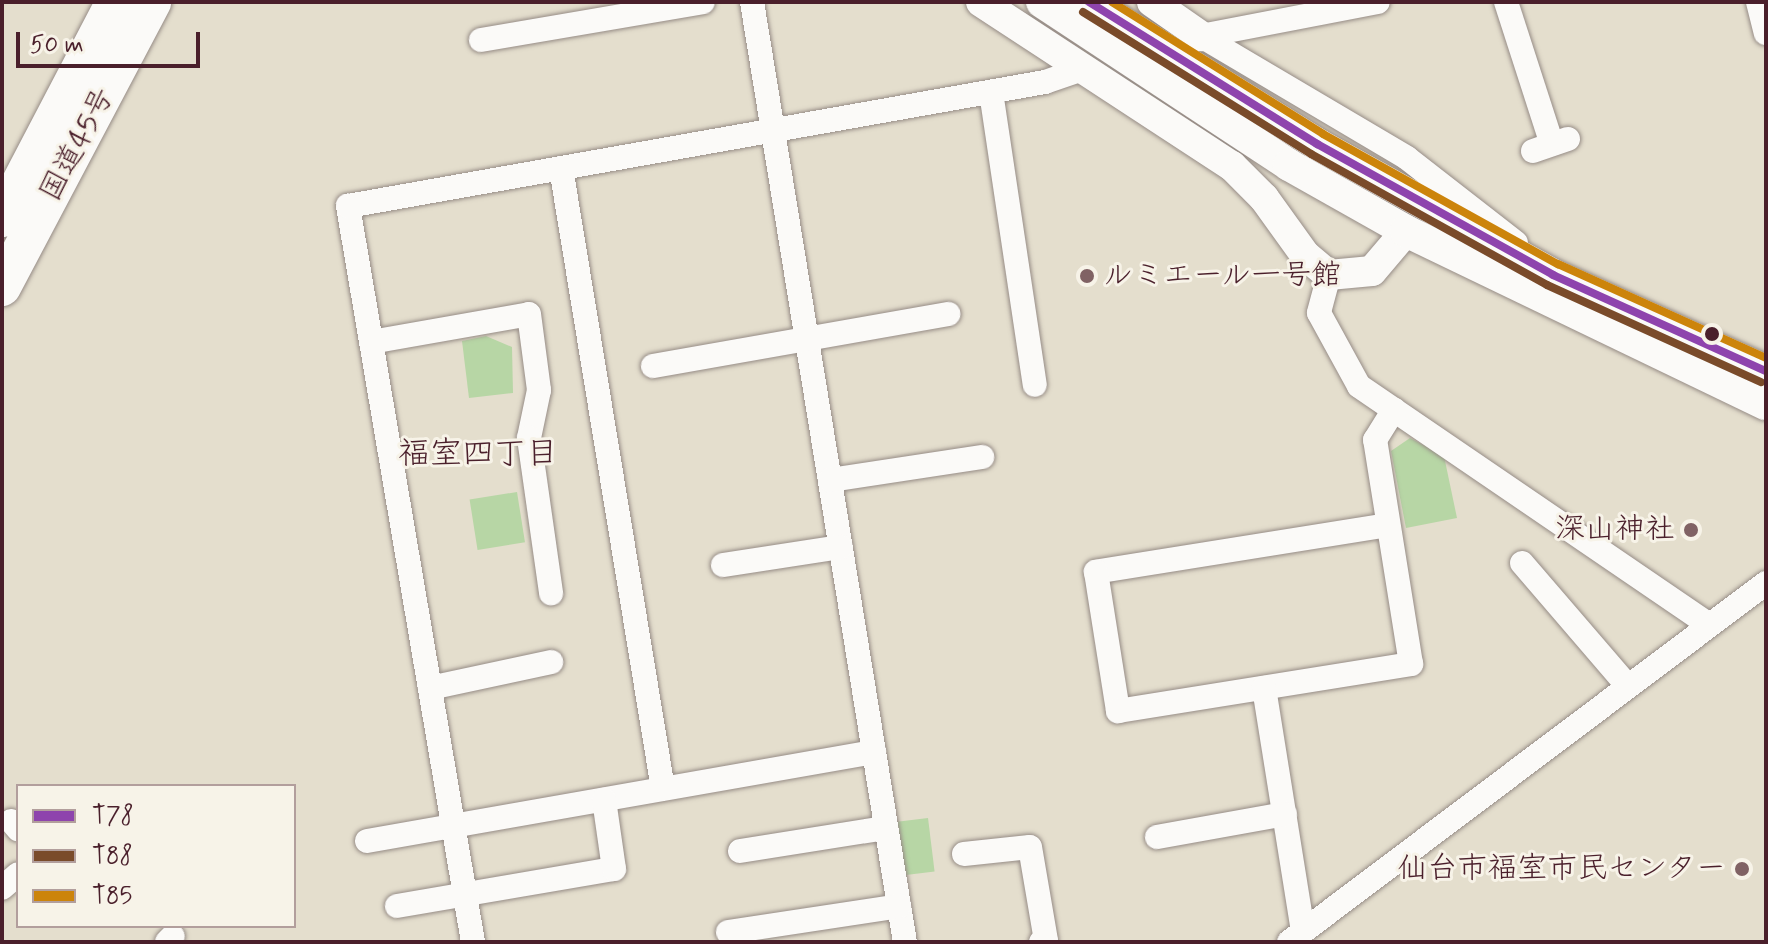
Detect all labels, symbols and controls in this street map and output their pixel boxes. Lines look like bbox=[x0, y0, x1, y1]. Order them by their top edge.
scale bar bbox=[20, 16, 204, 66]
text: 50 m bbox=[30, 30, 84, 61]
street label: 国道45号 bbox=[33, 82, 123, 208]
place label: ルミエール一号館 bbox=[1103, 258, 1343, 294]
marker: ルミエール一号館 bbox=[1078, 267, 1096, 285]
unlabelled marker bbox=[1704, 326, 1720, 342]
district label: 福室四丁目 bbox=[398, 435, 558, 473]
place label: 深山神社 bbox=[1555, 512, 1675, 548]
marker: 深山神社 bbox=[1682, 521, 1700, 539]
legend bbox=[16, 784, 296, 928]
text: T78 bbox=[92, 801, 134, 832]
text: T88 bbox=[92, 841, 133, 872]
place label: 仙台市福室市民センター bbox=[1396, 851, 1726, 887]
marker: 仙台市福室市民センター bbox=[1733, 860, 1751, 878]
text: T85 bbox=[92, 881, 132, 912]

